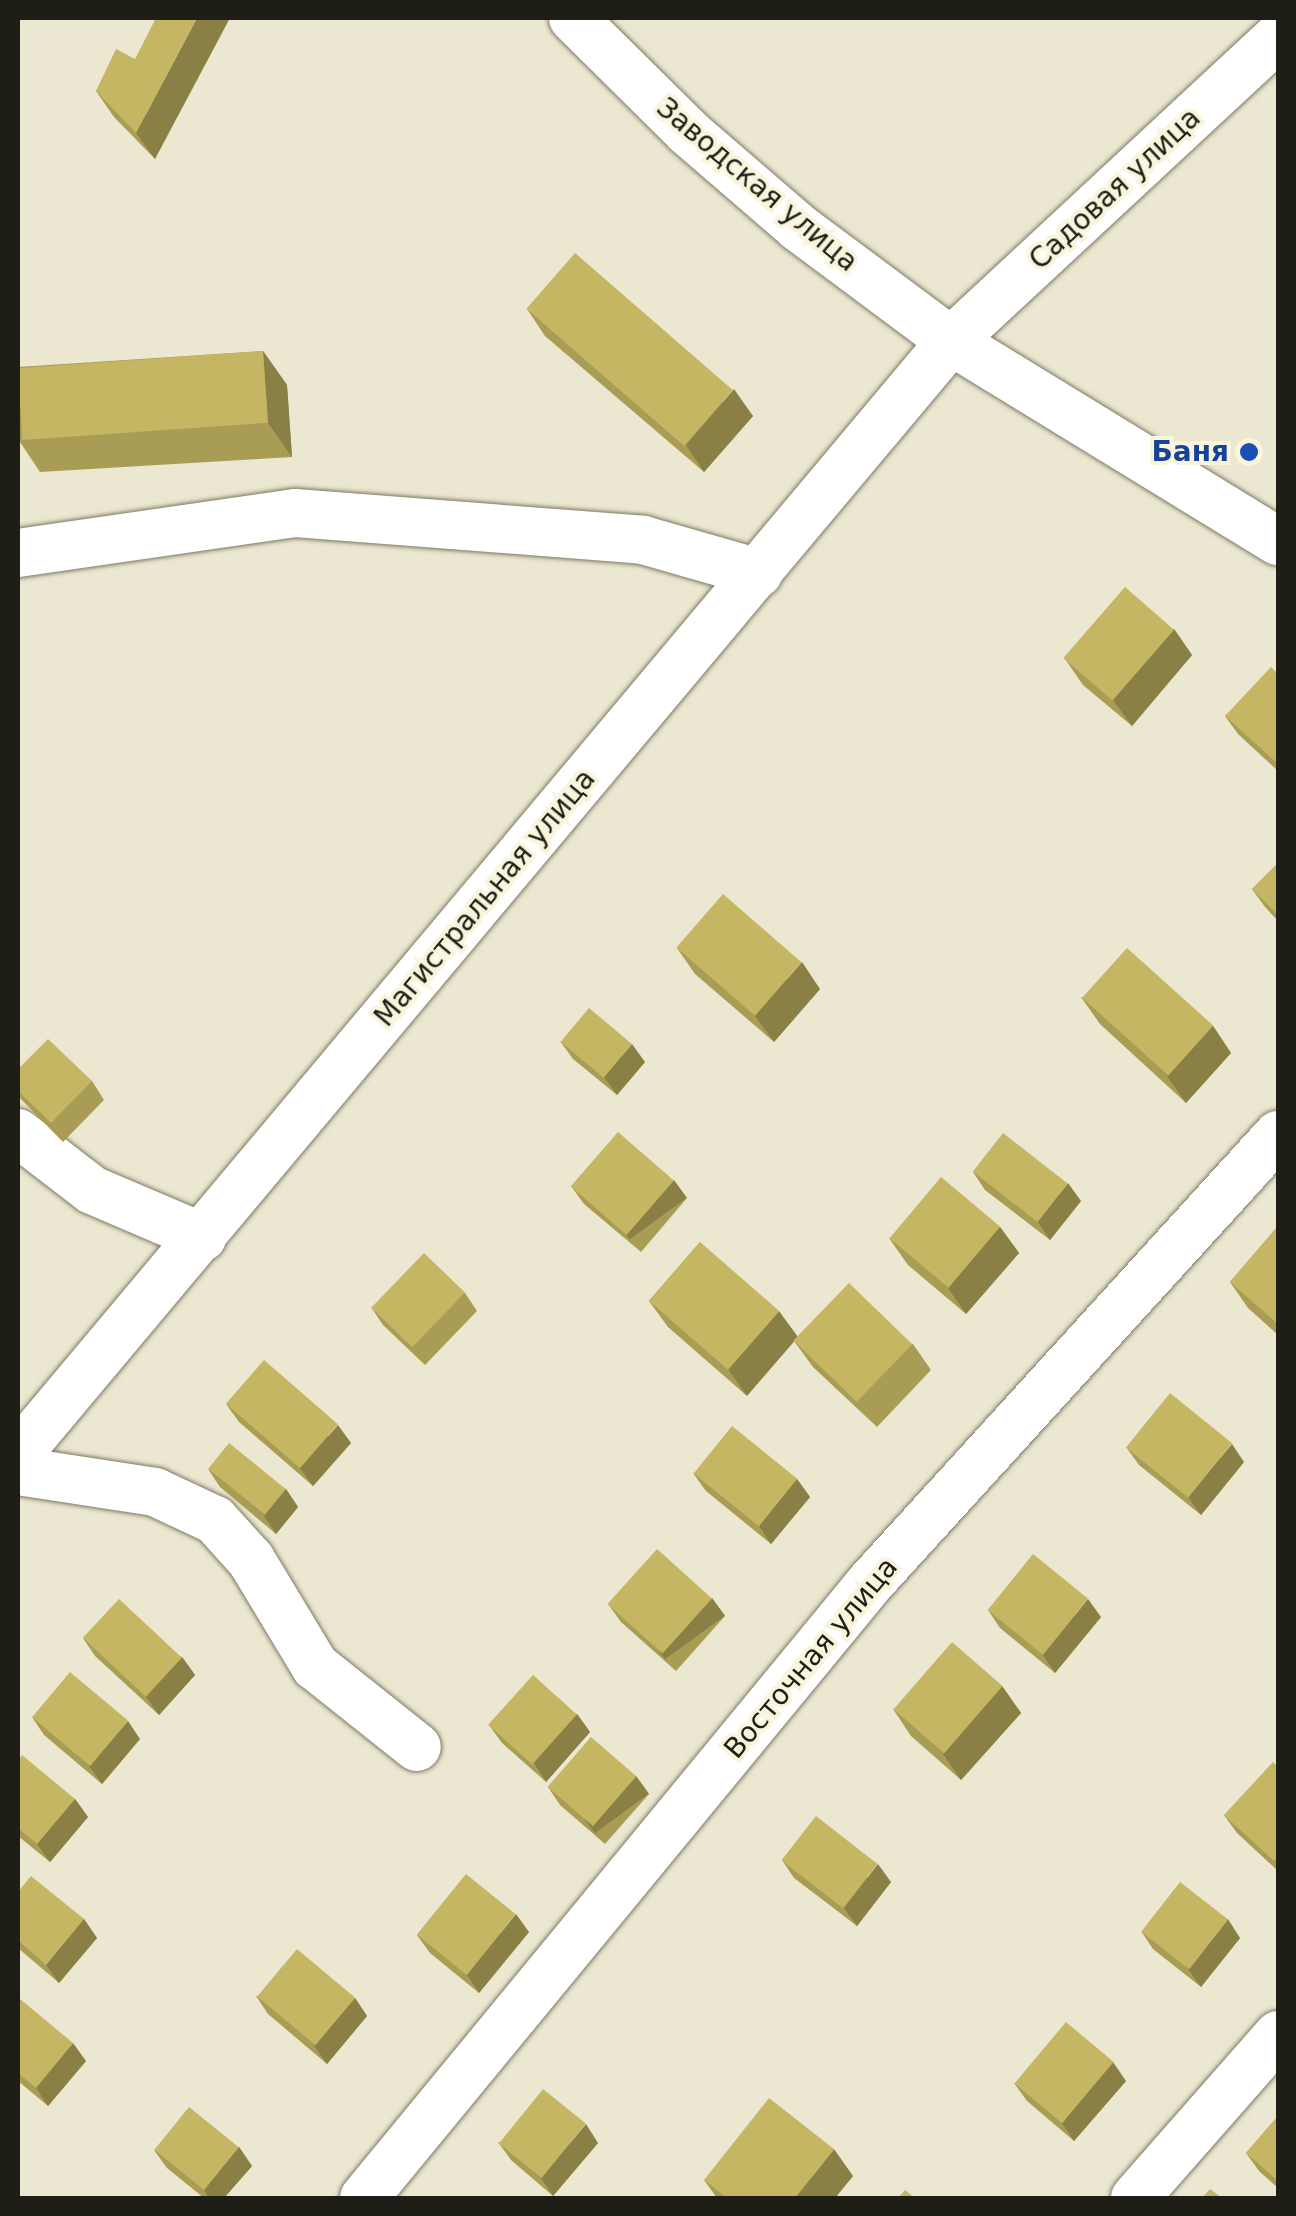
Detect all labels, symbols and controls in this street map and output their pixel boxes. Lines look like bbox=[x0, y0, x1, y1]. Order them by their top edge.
street label: Заводская улица bbox=[650, 91, 864, 279]
street label: Садовая улица bbox=[1023, 101, 1207, 277]
place label: Баня bbox=[1151, 435, 1229, 469]
marker: Баня bbox=[1238, 441, 1260, 463]
street label: Магистральная улица bbox=[368, 763, 602, 1033]
street label: Восточная улица bbox=[717, 1551, 905, 1765]

